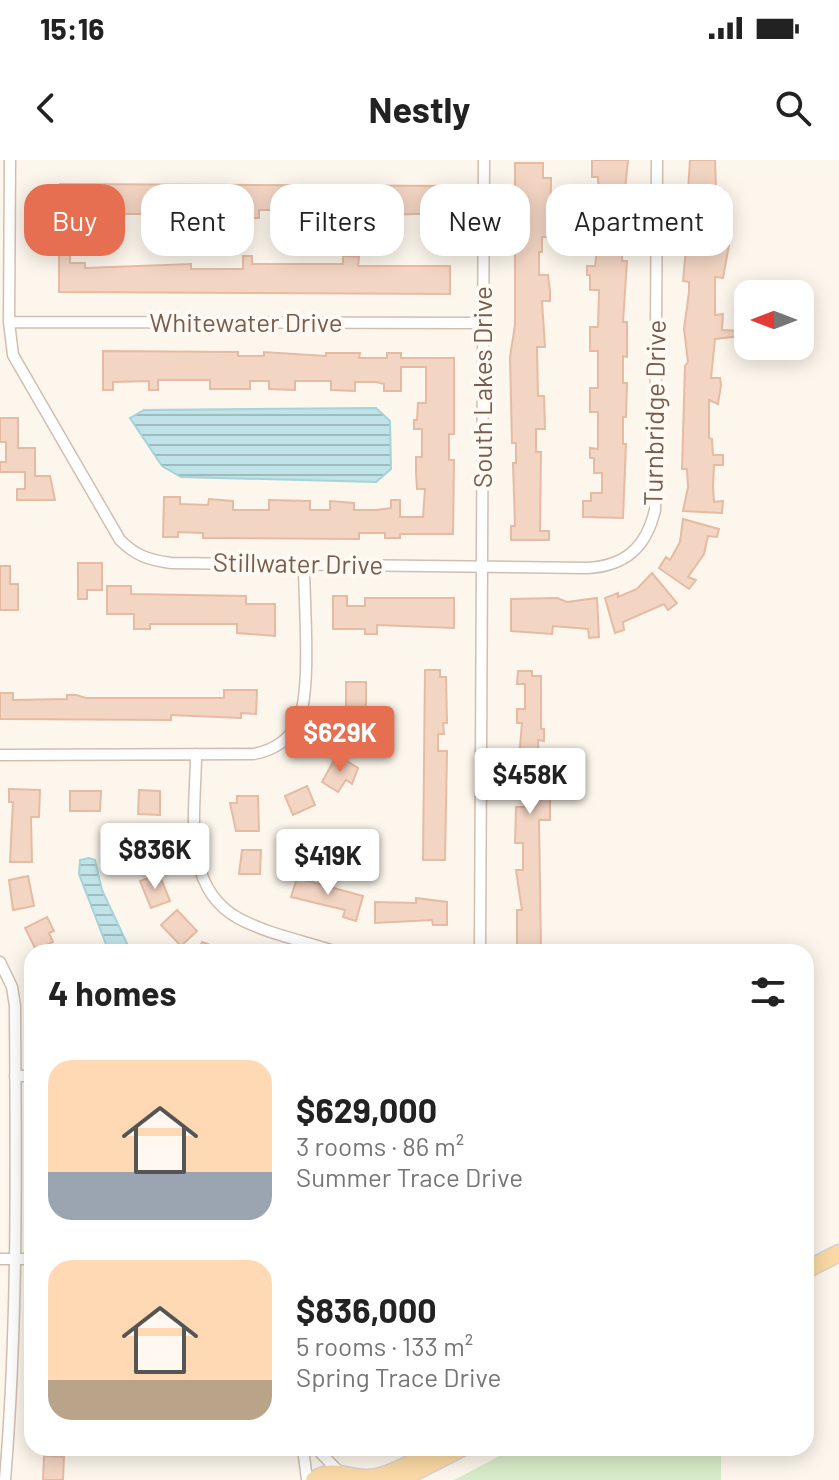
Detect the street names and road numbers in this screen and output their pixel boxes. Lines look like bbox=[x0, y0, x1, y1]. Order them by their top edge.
street label: South Lakes Drive bbox=[466, 286, 497, 488]
street label: Whitewater Drive bbox=[149, 306, 343, 337]
street label: Turnbridge Drive bbox=[636, 319, 671, 506]
street label: Stillwater Drive bbox=[213, 546, 383, 579]

